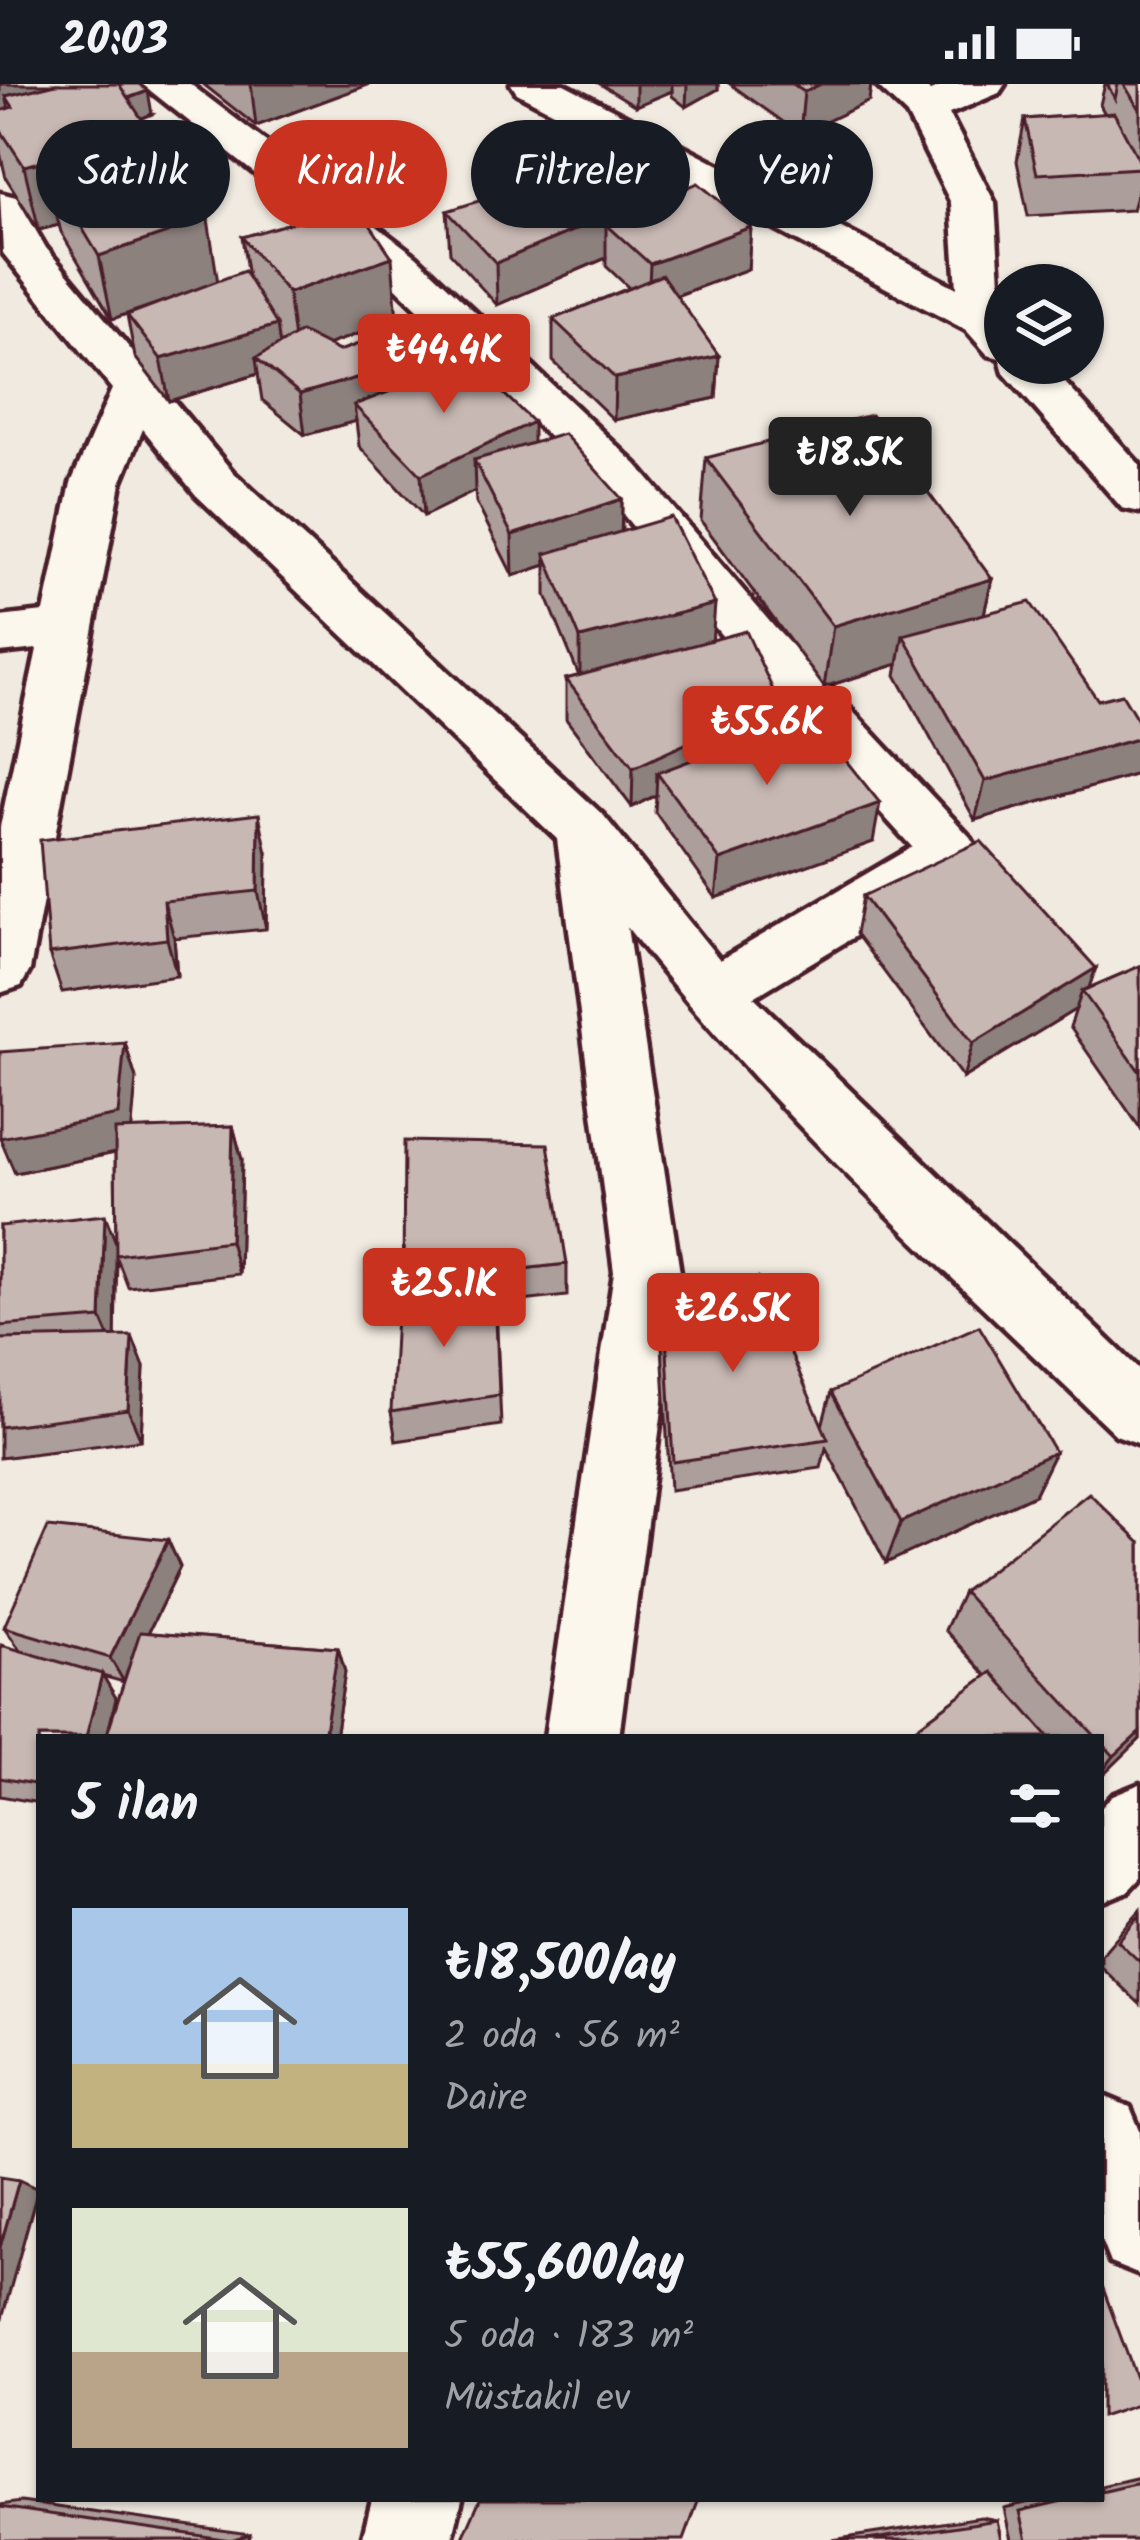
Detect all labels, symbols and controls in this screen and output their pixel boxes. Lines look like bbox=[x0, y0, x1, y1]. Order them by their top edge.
text: 20:03 bbox=[60, 6, 168, 78]
chip: Satılık bbox=[36, 120, 230, 228]
chip: Kiralık bbox=[254, 120, 447, 228]
chip: Filtreler bbox=[471, 120, 690, 228]
chip: Yeni bbox=[714, 120, 873, 228]
map controls bbox=[984, 264, 1104, 384]
button: layers bbox=[984, 264, 1104, 384]
pin: ₺44.4K bbox=[346, 314, 542, 416]
text: ₺44.4K bbox=[385, 322, 503, 384]
pin: ₺18.5K bbox=[752, 417, 948, 519]
text: ₺18.5K bbox=[796, 425, 904, 487]
pin: ₺55.6K bbox=[669, 686, 865, 788]
text: ₺55.6K bbox=[710, 694, 824, 756]
pin: ₺25.1K bbox=[346, 1248, 542, 1350]
text: ₺25.1K bbox=[390, 1256, 498, 1318]
pin: ₺26.5K bbox=[635, 1273, 831, 1375]
text: ₺26.5K bbox=[674, 1281, 792, 1343]
text: 5 ilan bbox=[72, 1766, 199, 1847]
icon: filters bbox=[1002, 1773, 1068, 1839]
text: ₺18,500/ay bbox=[444, 1926, 676, 2007]
icon: home bbox=[168, 1956, 312, 2100]
text: 2 oda · 56 m² bbox=[444, 2007, 680, 2069]
text: Daire bbox=[444, 2069, 527, 2131]
text: ₺55,600/ay bbox=[444, 2226, 684, 2307]
icon: home bbox=[168, 2256, 312, 2400]
text: 5 oda · 183 m² bbox=[444, 2307, 693, 2369]
text: Müstakil ev bbox=[444, 2369, 630, 2431]

